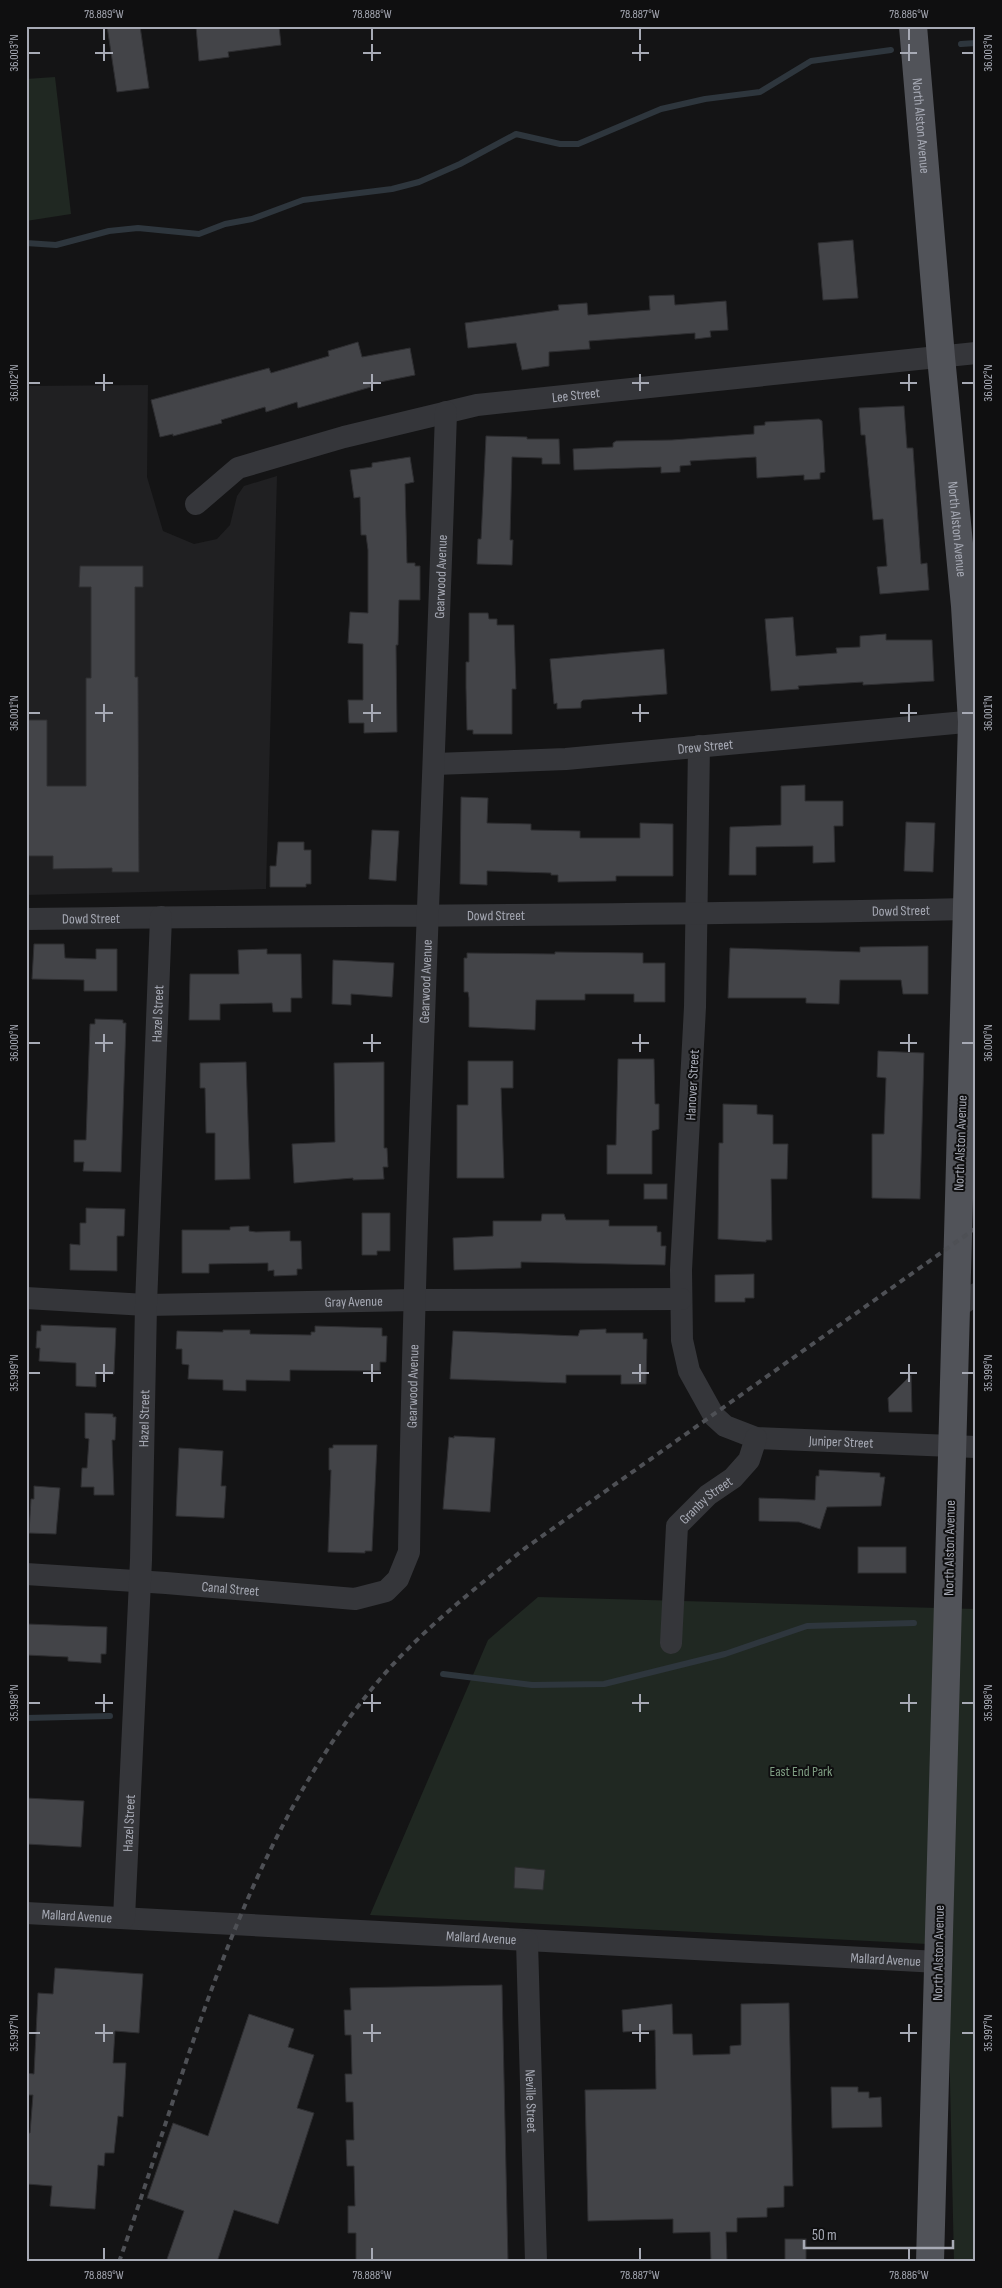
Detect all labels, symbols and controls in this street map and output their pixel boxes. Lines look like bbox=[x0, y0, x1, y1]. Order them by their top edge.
text: 78.889°W bbox=[84, 7, 124, 22]
text: 78.888°W bbox=[352, 7, 392, 22]
text: 78.887°W bbox=[620, 7, 660, 22]
text: 78.886°W bbox=[889, 7, 929, 22]
text: 36.003°N bbox=[7, 34, 22, 72]
text: 36.003°N bbox=[981, 34, 996, 72]
street label: North Alston Avenue bbox=[908, 77, 933, 174]
text: 36.002°N bbox=[7, 364, 22, 402]
text: 36.002°N bbox=[981, 364, 996, 402]
street label: Lee Street bbox=[551, 384, 601, 406]
street label: North Alston Avenue bbox=[944, 480, 970, 578]
street label: Gearwood Avenue bbox=[431, 534, 451, 619]
text: 36.001°N bbox=[7, 695, 22, 731]
text: 36.001°N bbox=[981, 695, 996, 731]
street label: Drew Street bbox=[677, 736, 734, 758]
street label: Dowd Street bbox=[872, 902, 930, 920]
street label: Dowd Street bbox=[467, 907, 525, 924]
street label: Dowd Street bbox=[62, 910, 120, 928]
street label: Gearwood Avenue bbox=[416, 939, 436, 1024]
street label: Hazel Street bbox=[148, 985, 167, 1043]
text: 36.000°N bbox=[7, 1024, 22, 1062]
text: 36.000°N bbox=[981, 1024, 996, 1062]
street label: Hanover Street bbox=[682, 1049, 703, 1121]
street label: North Alston Avenue bbox=[950, 1095, 971, 1191]
street label: Gray Avenue bbox=[325, 1293, 383, 1311]
street label: Gearwood Avenue bbox=[403, 1344, 422, 1428]
text: 35.999°N bbox=[7, 1354, 22, 1392]
text: 35.999°N bbox=[981, 1354, 996, 1392]
street label: Hazel Street bbox=[135, 1390, 153, 1447]
street label: Juniper Street bbox=[807, 1432, 874, 1452]
street label: Granby Street bbox=[676, 1473, 736, 1528]
street label: North Alston Avenue bbox=[940, 1500, 959, 1596]
street label: Canal Street bbox=[201, 1578, 260, 1600]
text: 35.998°N bbox=[7, 1684, 22, 1722]
text: 35.998°N bbox=[981, 1684, 996, 1722]
park label: East End Park bbox=[770, 1763, 833, 1780]
street label: Hazel Street bbox=[119, 1794, 139, 1852]
street label: North Alston Avenue bbox=[929, 1905, 948, 2001]
street label: Mallard Avenue bbox=[41, 1906, 113, 1927]
street label: Mallard Avenue bbox=[446, 1928, 517, 1948]
street label: Mallard Avenue bbox=[850, 1949, 921, 1970]
text: 35.997°N bbox=[7, 2014, 22, 2052]
text: 35.997°N bbox=[981, 2014, 996, 2052]
street label: Neville Street bbox=[522, 2069, 540, 2133]
scale bar bbox=[804, 2218, 953, 2250]
text: 50 m bbox=[812, 2226, 837, 2245]
text: 78.889°W bbox=[84, 2268, 124, 2283]
text: 78.888°W bbox=[352, 2268, 392, 2283]
text: 78.887°W bbox=[620, 2268, 660, 2283]
text: 78.886°W bbox=[889, 2268, 929, 2283]

